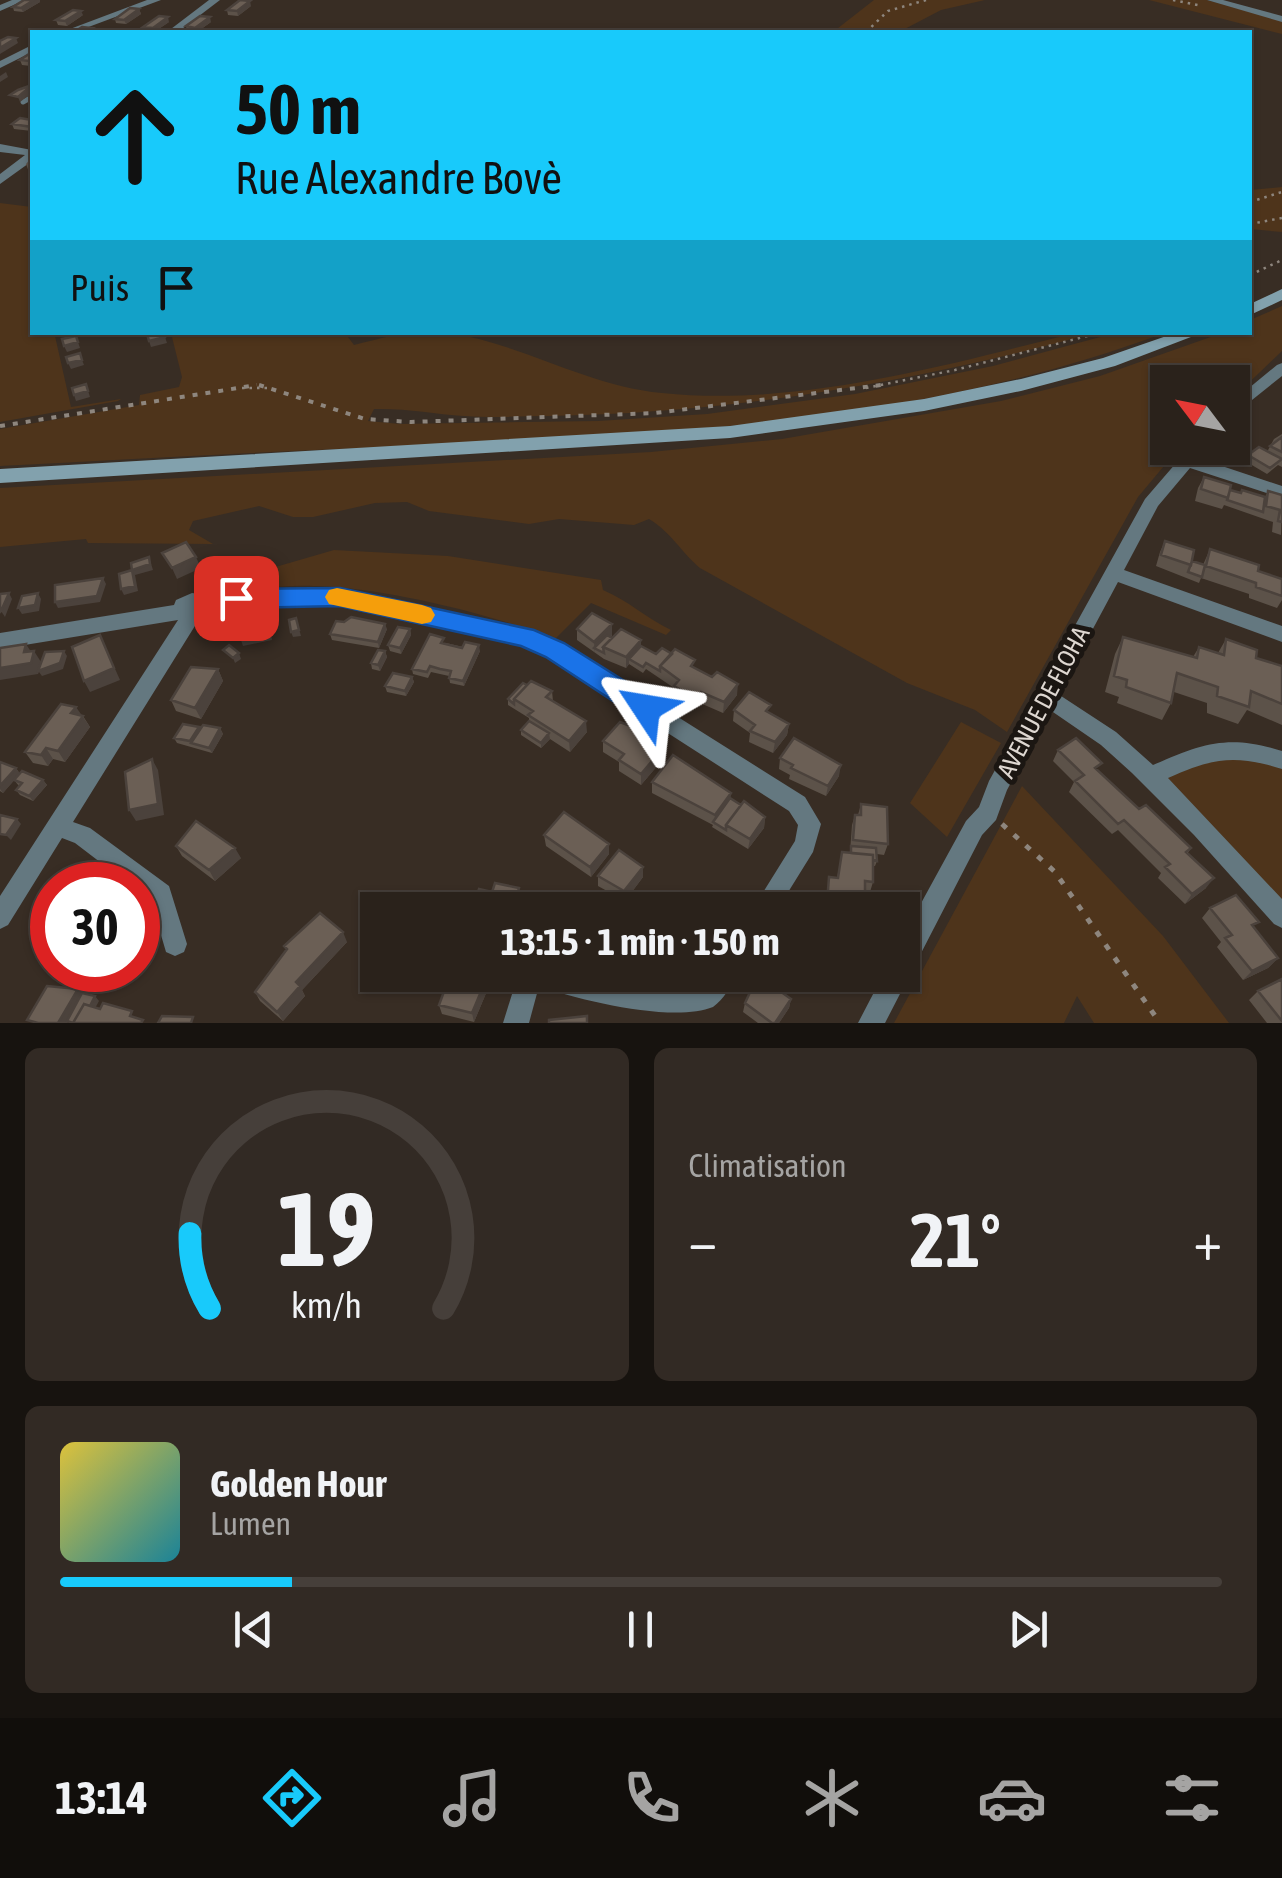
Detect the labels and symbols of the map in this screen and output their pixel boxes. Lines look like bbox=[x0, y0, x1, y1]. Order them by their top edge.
north arrow bbox=[1150, 365, 1250, 465]
pin bbox=[194, 556, 279, 641]
street label: AVENUE DE FLOHA bbox=[991, 621, 1095, 782]
position arrow bbox=[594, 656, 698, 760]
speed limit sign: 30 bbox=[30, 862, 160, 992]

